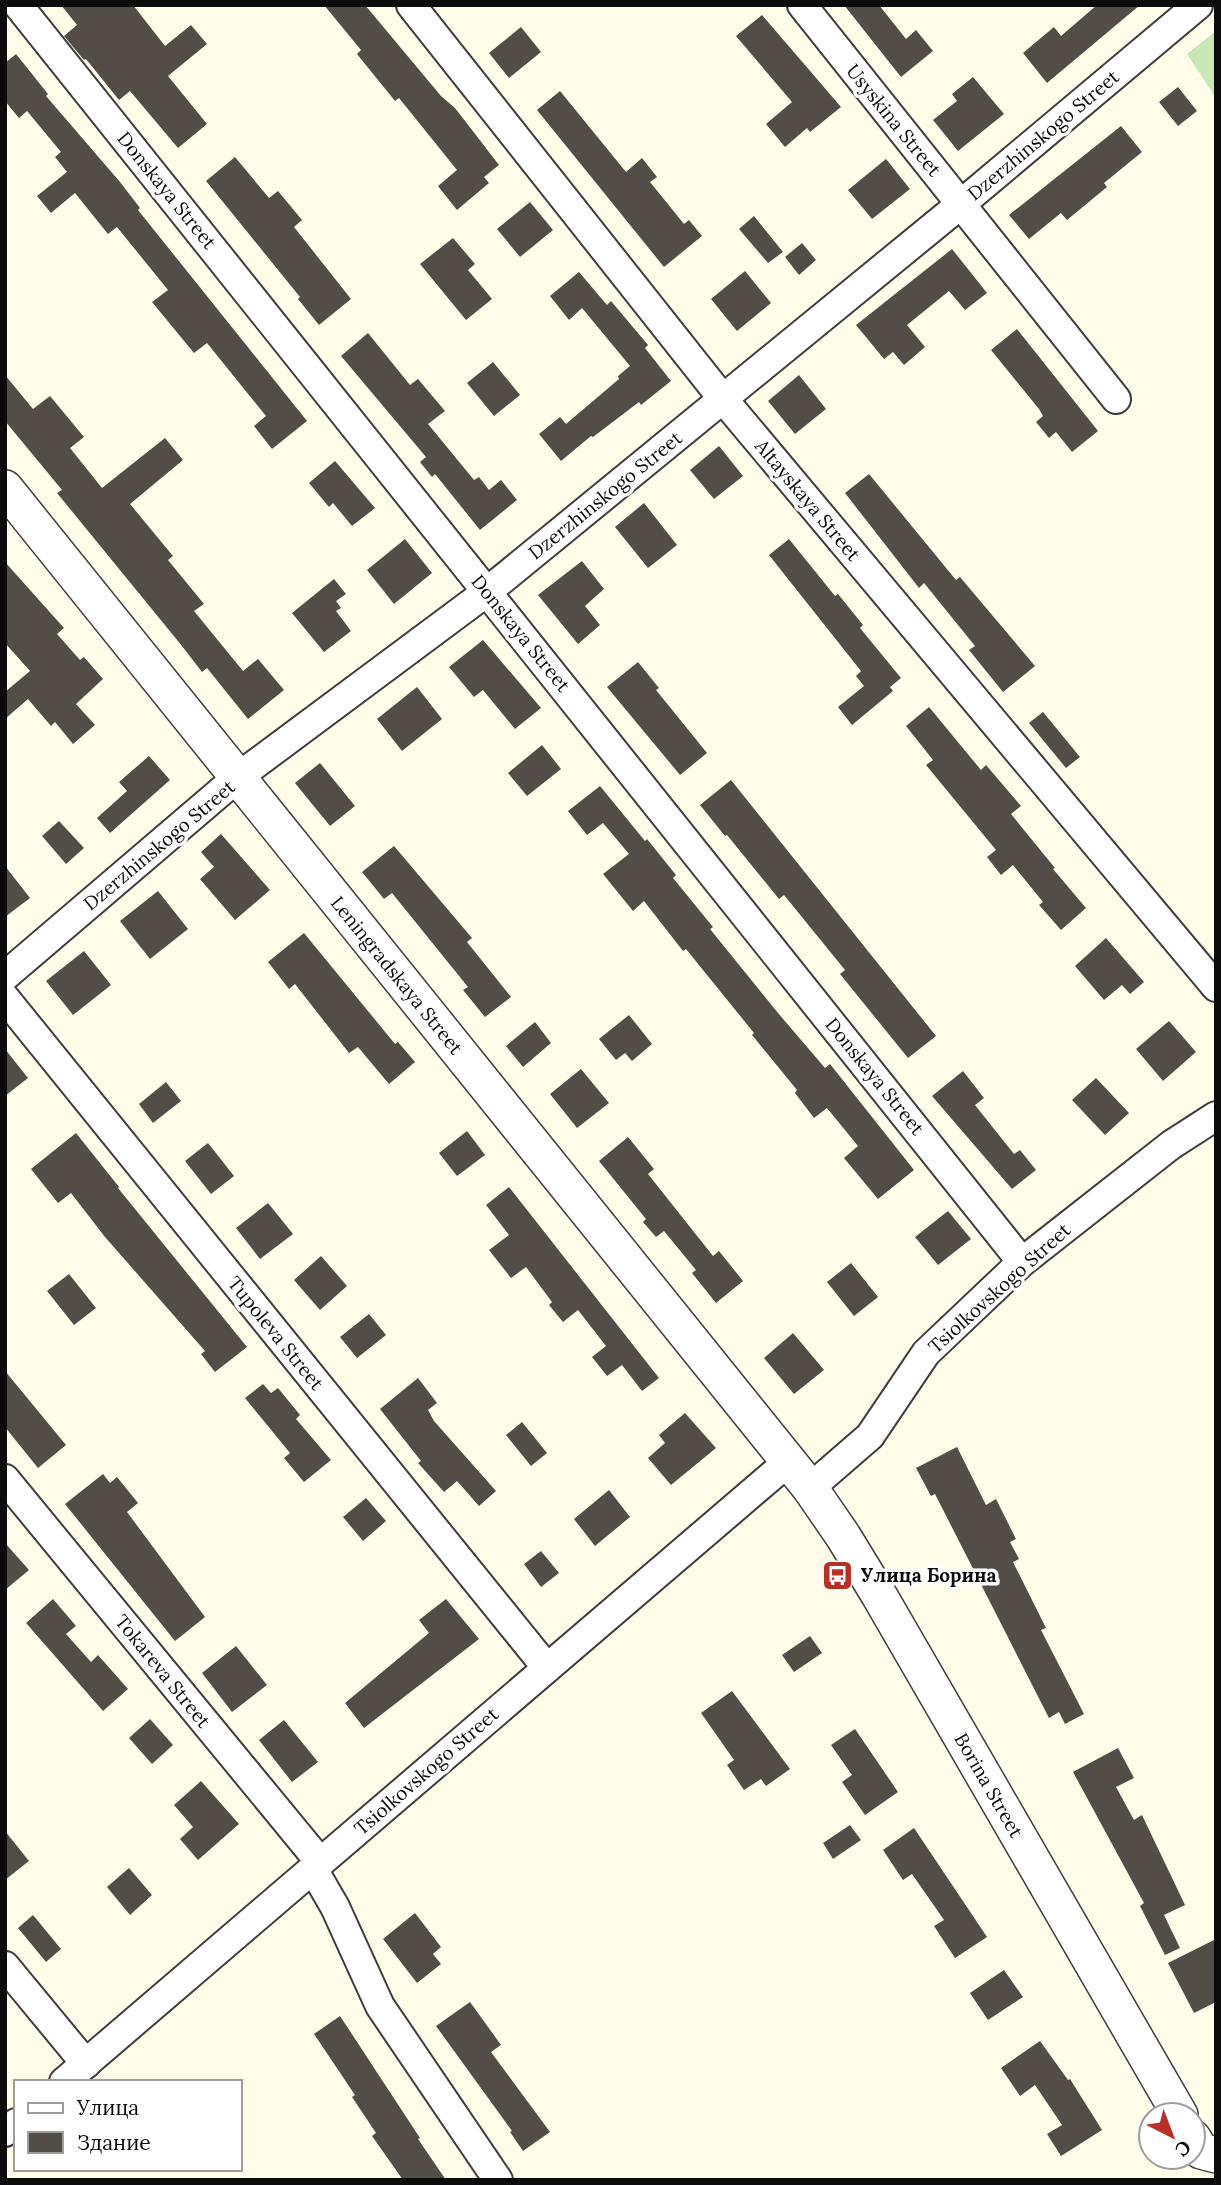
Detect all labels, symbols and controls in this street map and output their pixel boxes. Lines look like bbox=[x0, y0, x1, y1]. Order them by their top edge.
street label: Usyskina Street bbox=[841, 59, 947, 181]
street label: Dzerzhinskogo Street bbox=[962, 64, 1124, 205]
street label: Donskaya Street bbox=[112, 126, 222, 254]
street label: Dzerzhinskogo Street bbox=[523, 425, 687, 564]
street label: Altayskaya Street bbox=[750, 434, 866, 566]
street label: Donskaya Street bbox=[466, 569, 576, 697]
street label: Dzerzhinskogo Street bbox=[78, 774, 240, 915]
street label: Leningradskaya Street bbox=[326, 891, 469, 1060]
street label: Donskaya Street bbox=[820, 1012, 930, 1140]
street label: Tsiolkovskogo Street bbox=[923, 1217, 1076, 1358]
street label: Tupoleva Street bbox=[223, 1271, 330, 1395]
bus stop icon: Улица Борина bbox=[821, 1558, 855, 1592]
place label: Улица Борина bbox=[861, 1563, 997, 1587]
street label: Tokareva Street bbox=[110, 1610, 216, 1733]
street label: Tsiolkovskogo Street bbox=[349, 1701, 503, 1840]
street label: Borina Street bbox=[949, 1728, 1029, 1842]
legend bbox=[14, 2080, 242, 2171]
text: Улица bbox=[76, 2094, 139, 2121]
north arrow bbox=[1137, 2101, 1207, 2171]
text: Здание bbox=[77, 2129, 151, 2156]
text: С bbox=[1170, 2135, 1196, 2162]

